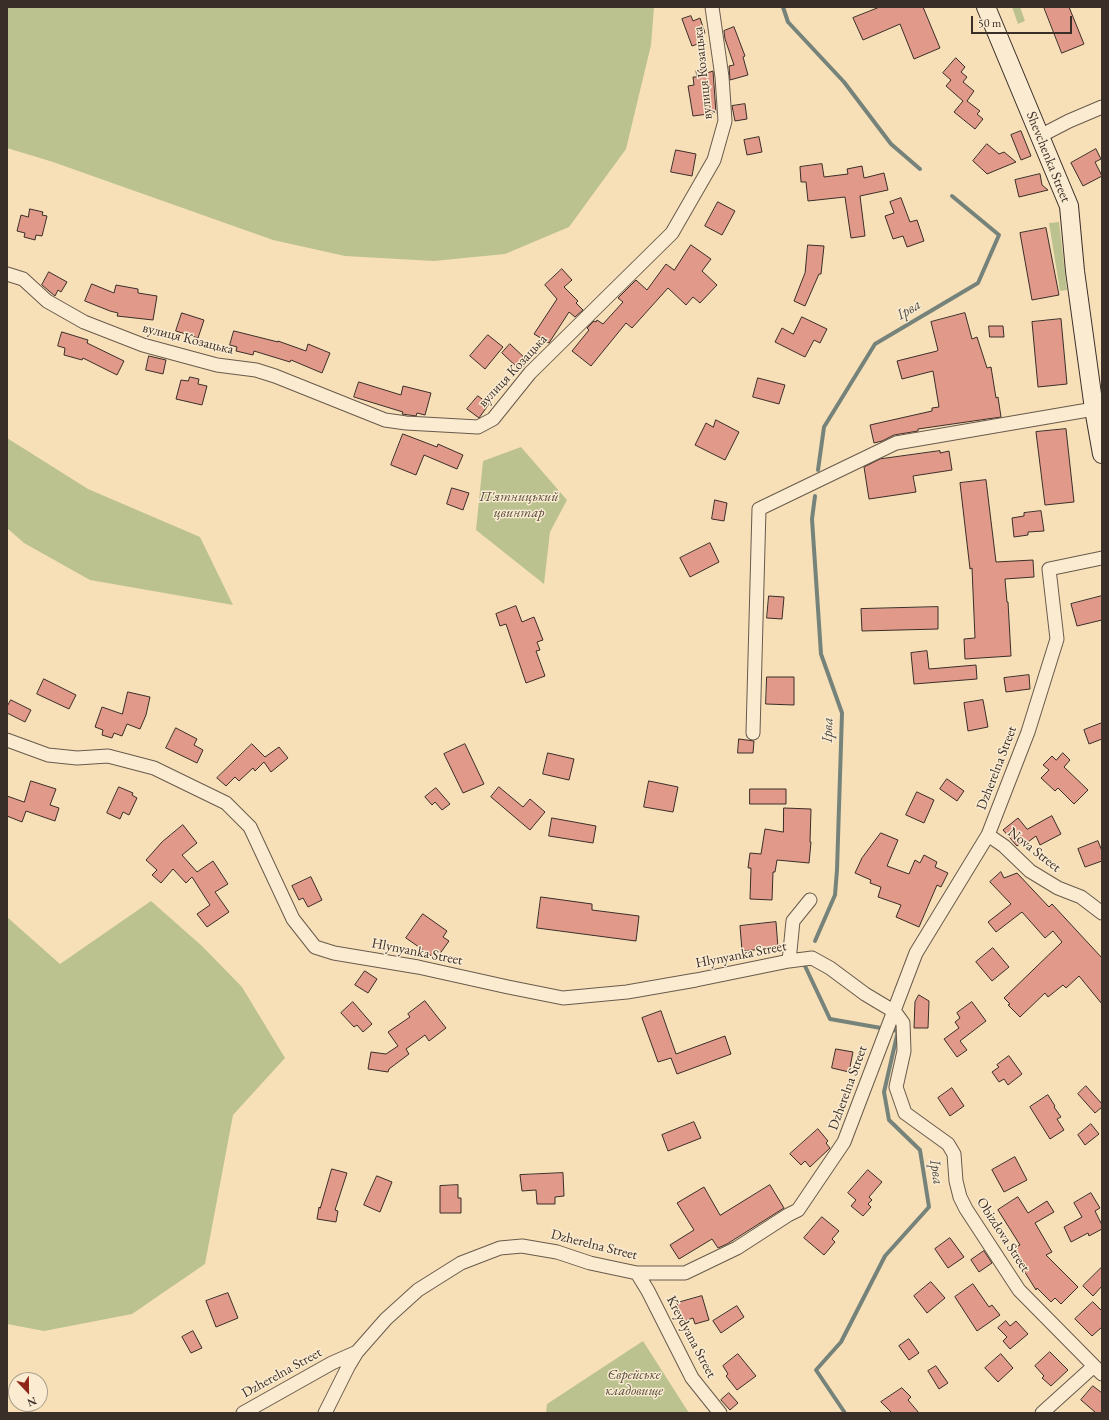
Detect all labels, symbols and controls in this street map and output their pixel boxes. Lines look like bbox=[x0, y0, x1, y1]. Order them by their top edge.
scale bar bbox=[973, 8, 1074, 34]
text: 50 m bbox=[978, 15, 1001, 31]
street label: вулиця Козацька bbox=[690, 26, 716, 120]
street label: Shevchenka Street bbox=[1022, 109, 1074, 205]
water label: Ірва bbox=[894, 296, 924, 324]
street label: вулиця Козацька bbox=[141, 320, 235, 358]
street label: вулиця Козацька bbox=[475, 331, 551, 411]
park label: П'ятницький цвинтар bbox=[479, 489, 559, 522]
water label: Ірва bbox=[819, 717, 837, 743]
street label: Dzherelna Street bbox=[973, 724, 1021, 812]
street label: Nova Street bbox=[1004, 824, 1064, 876]
street label: Hlynyanka Street bbox=[370, 935, 464, 969]
street label: Hlynyanka Street bbox=[694, 938, 788, 972]
street label: Dzherelna Street bbox=[825, 1044, 871, 1132]
water label: Ірва bbox=[925, 1158, 947, 1186]
street label: Obizdova Street bbox=[973, 1195, 1033, 1275]
street label: Dzherelna Street bbox=[549, 1226, 639, 1264]
street label: Kreydyana Street bbox=[662, 1293, 720, 1381]
street label: Dzherelna Street bbox=[239, 1344, 325, 1402]
park label: Єврейське кладовище bbox=[605, 1367, 663, 1400]
north arrow bbox=[8, 1372, 48, 1412]
text: N bbox=[25, 1394, 39, 1410]

